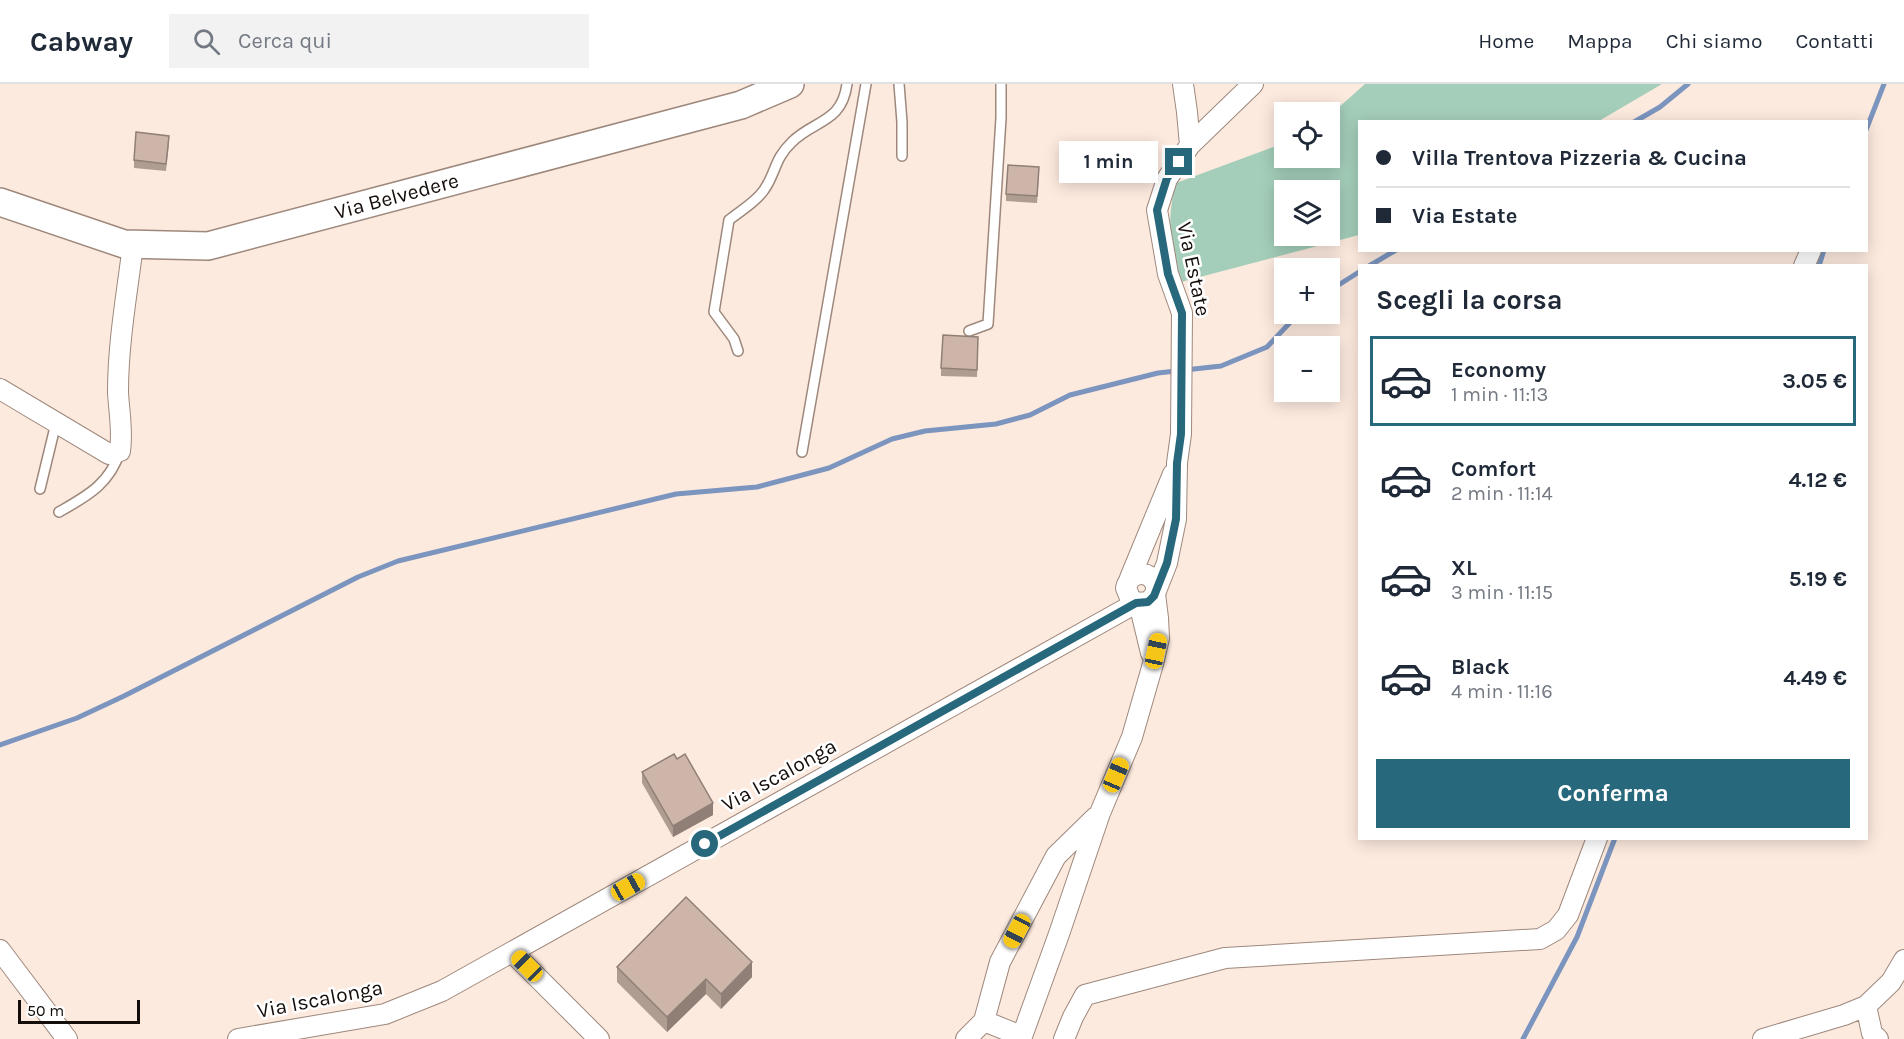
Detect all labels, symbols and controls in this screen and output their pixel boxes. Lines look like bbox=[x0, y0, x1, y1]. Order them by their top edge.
search box bbox=[169, 14, 589, 68]
text: Cabway bbox=[30, 25, 133, 58]
icon: search bbox=[190, 25, 223, 58]
text: Cerca qui bbox=[238, 28, 332, 54]
text: Home bbox=[1478, 29, 1534, 53]
text: Mappa bbox=[1567, 29, 1633, 53]
text: Chi siamo bbox=[1666, 29, 1762, 53]
text: Contatti bbox=[1795, 29, 1874, 53]
map controls bbox=[1274, 102, 1340, 402]
button: locate bbox=[1274, 102, 1340, 168]
callout: 1 min bbox=[1059, 141, 1158, 183]
text: Villa Trentova Pizzeria & Cucina bbox=[1412, 145, 1747, 171]
route end bbox=[1165, 148, 1192, 175]
text: 1 min bbox=[1083, 150, 1134, 173]
street label: Via Belvedere bbox=[332, 168, 461, 224]
button: layers bbox=[1274, 180, 1340, 246]
text: Via Estate bbox=[1412, 203, 1517, 229]
street label: Via Estate bbox=[1172, 220, 1216, 318]
button: + bbox=[1274, 258, 1340, 324]
text: Scegli la corsa bbox=[1376, 284, 1563, 316]
button: − bbox=[1274, 336, 1340, 402]
icon: car bbox=[1379, 354, 1433, 408]
text: Economy bbox=[1451, 357, 1546, 383]
text: 3.05 € bbox=[1782, 368, 1847, 394]
text: 1 min · 11:13 bbox=[1451, 383, 1548, 406]
icon: car bbox=[1379, 453, 1433, 507]
text: Comfort bbox=[1451, 456, 1536, 482]
text: 4.12 € bbox=[1789, 467, 1847, 493]
text: 2 min · 11:14 bbox=[1451, 482, 1553, 505]
icon: car bbox=[1379, 552, 1433, 606]
text: XL bbox=[1451, 555, 1477, 581]
text: 5.19 € bbox=[1789, 566, 1847, 592]
text: 3 min · 11:15 bbox=[1451, 581, 1553, 604]
car bbox=[1143, 632, 1169, 670]
icon: car bbox=[1379, 651, 1433, 705]
text: Black bbox=[1451, 654, 1510, 680]
text: 4.49 € bbox=[1783, 665, 1847, 691]
text: 4 min · 11:16 bbox=[1451, 680, 1553, 703]
street label: Via Iscalonga bbox=[717, 734, 841, 816]
car bbox=[1101, 755, 1131, 795]
button: Conferma bbox=[1376, 759, 1850, 828]
route start bbox=[691, 830, 718, 857]
car bbox=[608, 870, 648, 904]
car bbox=[1001, 911, 1033, 951]
car bbox=[508, 947, 546, 985]
street label: Via Iscalonga bbox=[255, 975, 385, 1023]
scale bar bbox=[18, 997, 140, 1024]
text: 50 m bbox=[27, 1001, 64, 1020]

